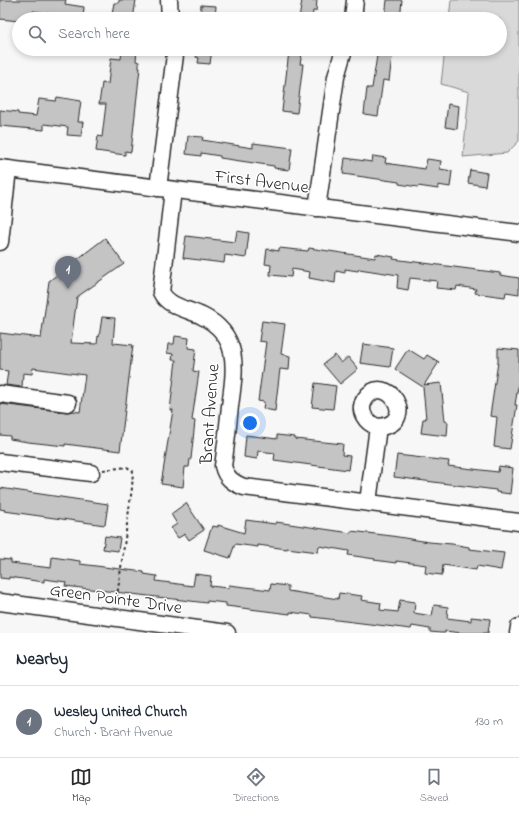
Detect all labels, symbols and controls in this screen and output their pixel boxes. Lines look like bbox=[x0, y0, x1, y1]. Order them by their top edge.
search box bbox=[12, 12, 507, 56]
icon: search bbox=[26, 23, 48, 45]
text: Search here bbox=[58, 23, 130, 45]
street label: First Avenue bbox=[213, 164, 311, 202]
pin: 1 bbox=[55, 256, 81, 289]
street label: Brant Avenue bbox=[194, 362, 228, 466]
your location bbox=[240, 413, 260, 433]
street label: Green Pointe Drive bbox=[48, 578, 184, 622]
text: Nearby bbox=[16, 647, 68, 672]
text: Wesley United Church bbox=[54, 701, 187, 723]
text: 1 bbox=[27, 712, 31, 731]
text: 130 m bbox=[475, 712, 503, 731]
text: Church · Brant Avenue bbox=[54, 723, 173, 742]
tab: Map bbox=[70, 766, 92, 806]
tab: Directions bbox=[233, 766, 279, 806]
tab: Saved bbox=[420, 766, 449, 806]

